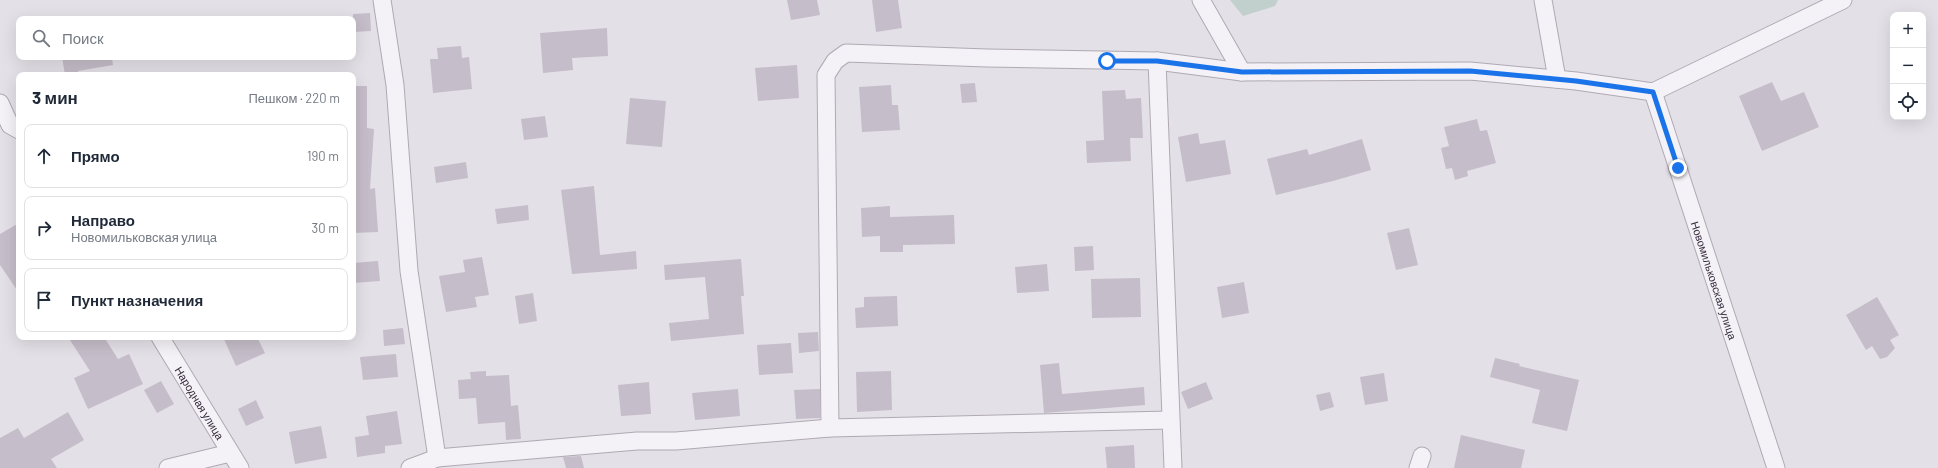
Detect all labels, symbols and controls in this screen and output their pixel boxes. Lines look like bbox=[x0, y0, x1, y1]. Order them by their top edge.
map controls bbox=[1890, 12, 1926, 120]
button: + bbox=[1890, 12, 1926, 48]
search box bbox=[16, 16, 356, 60]
icon: search bbox=[30, 27, 52, 49]
text: Поиск bbox=[62, 29, 104, 47]
button: − bbox=[1890, 48, 1926, 84]
route start bbox=[1098, 52, 1116, 70]
button: locate bbox=[1890, 84, 1926, 120]
text: 3 мин bbox=[32, 87, 78, 107]
text: Пешком · 220 m bbox=[248, 90, 340, 106]
icon: ahead bbox=[33, 145, 55, 167]
text: Прямо bbox=[71, 147, 120, 165]
text: 190 m bbox=[307, 148, 339, 164]
route end bbox=[1669, 159, 1687, 177]
text: Направо bbox=[71, 211, 135, 229]
icon: right bbox=[33, 217, 55, 239]
street label: Новомильковская улица bbox=[1689, 219, 1740, 342]
text: 30 m bbox=[312, 220, 339, 236]
text: Новомильковская улица bbox=[71, 229, 217, 245]
icon: arrive bbox=[33, 289, 55, 311]
text: Пункт назначения bbox=[71, 291, 203, 309]
street label: Народная улица bbox=[173, 364, 228, 442]

